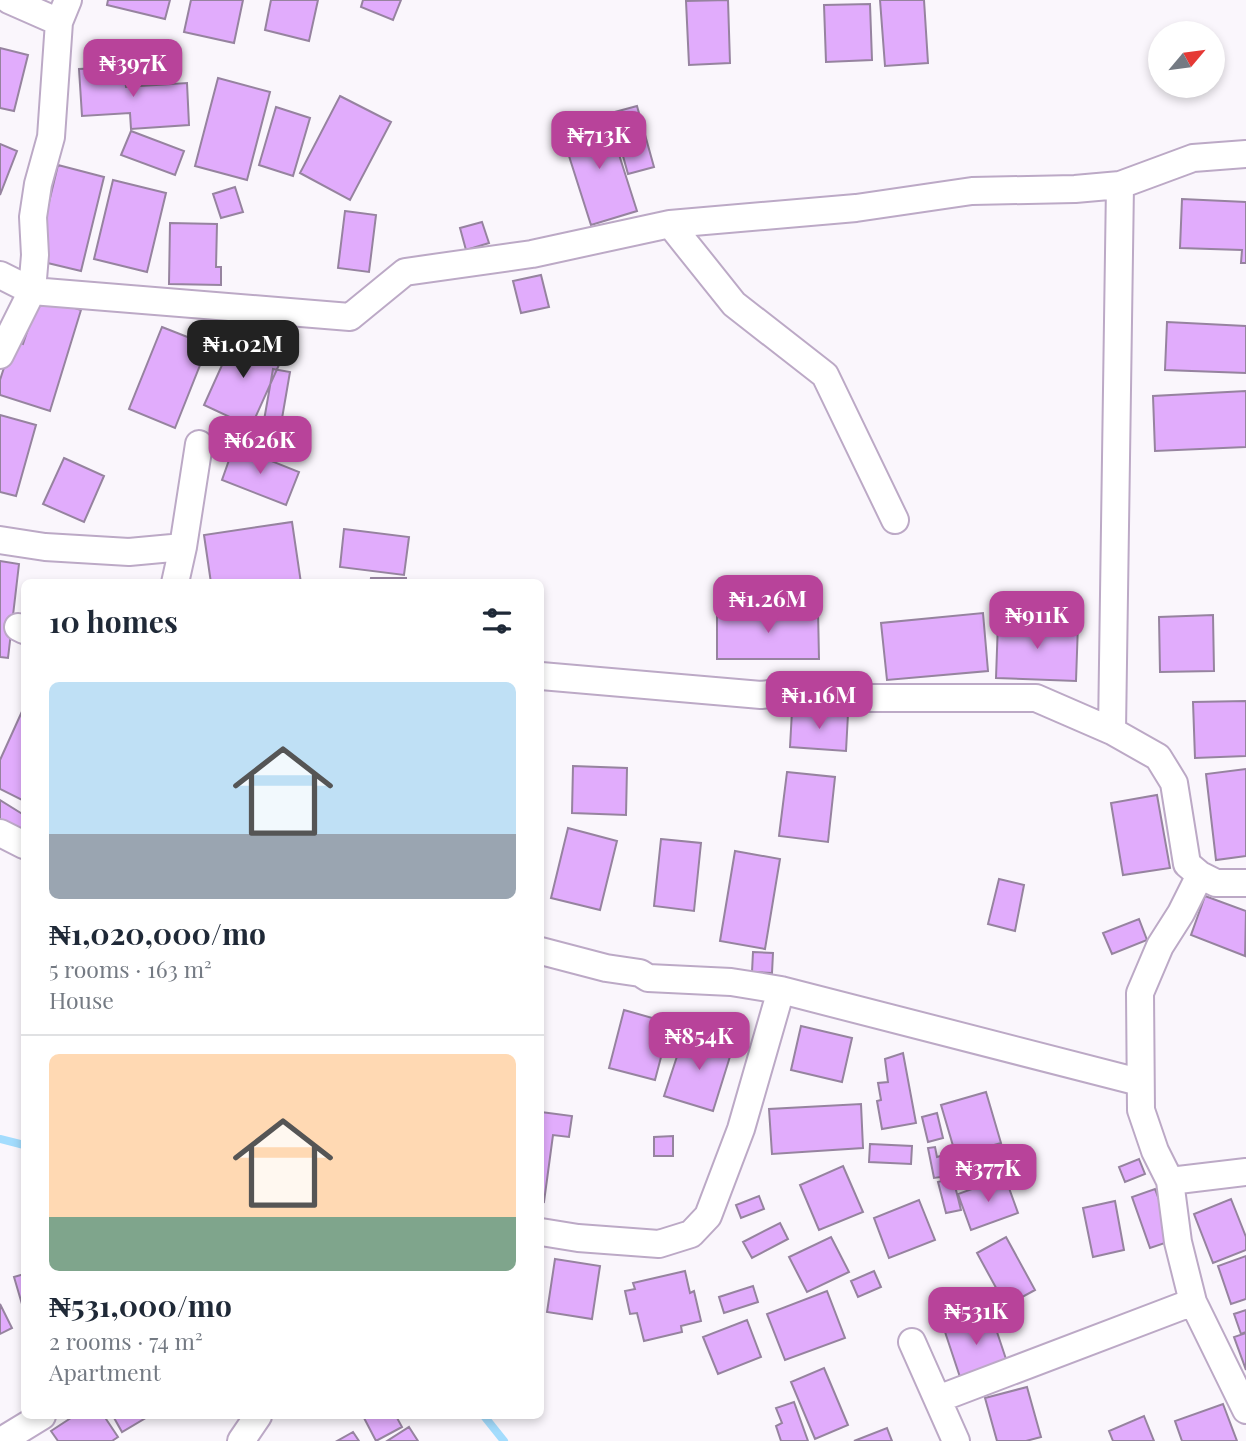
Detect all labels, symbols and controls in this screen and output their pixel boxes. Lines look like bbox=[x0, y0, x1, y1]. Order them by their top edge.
north arrow bbox=[1148, 21, 1225, 98]
map controls bbox=[1148, 21, 1225, 98]
pin: ₦397K bbox=[84, 40, 182, 99]
text: ₦397K bbox=[99, 46, 167, 77]
pin: ₦713K bbox=[550, 111, 648, 171]
text: ₦713K bbox=[567, 118, 631, 149]
pin: ₦1.02M bbox=[186, 320, 300, 380]
text: ₦1.02M bbox=[203, 327, 283, 358]
pin: ₦626K bbox=[211, 416, 309, 476]
text: ₦626K bbox=[225, 423, 295, 454]
pin: ₦1.26M bbox=[711, 576, 825, 635]
text: ₦1.26M bbox=[729, 582, 807, 613]
pin: ₦911K bbox=[988, 592, 1086, 651]
text: ₦911K bbox=[1005, 598, 1069, 629]
text: 10 homes bbox=[49, 601, 178, 641]
icon: filters bbox=[478, 602, 516, 640]
pin: ₦1.16M bbox=[762, 672, 876, 731]
text: ₦1.16M bbox=[782, 678, 856, 709]
icon: home bbox=[220, 728, 346, 854]
text: ₦1,020,000/mo bbox=[49, 913, 266, 953]
text: 5 rooms · 163 m² bbox=[49, 953, 212, 984]
text: House bbox=[49, 984, 114, 1015]
pin: ₦854K bbox=[650, 1012, 748, 1072]
text: ₦854K bbox=[665, 1019, 733, 1050]
icon: home bbox=[220, 1100, 346, 1226]
pin: ₦377K bbox=[939, 1144, 1037, 1204]
text: ₦377K bbox=[955, 1151, 1021, 1182]
text: ₦531,000/mo bbox=[49, 1285, 232, 1325]
pin: ₦531K bbox=[927, 1288, 1025, 1347]
text: ₦531K bbox=[944, 1294, 1008, 1325]
text: 2 rooms · 74 m² bbox=[49, 1325, 203, 1356]
text: Apartment bbox=[49, 1356, 161, 1387]

